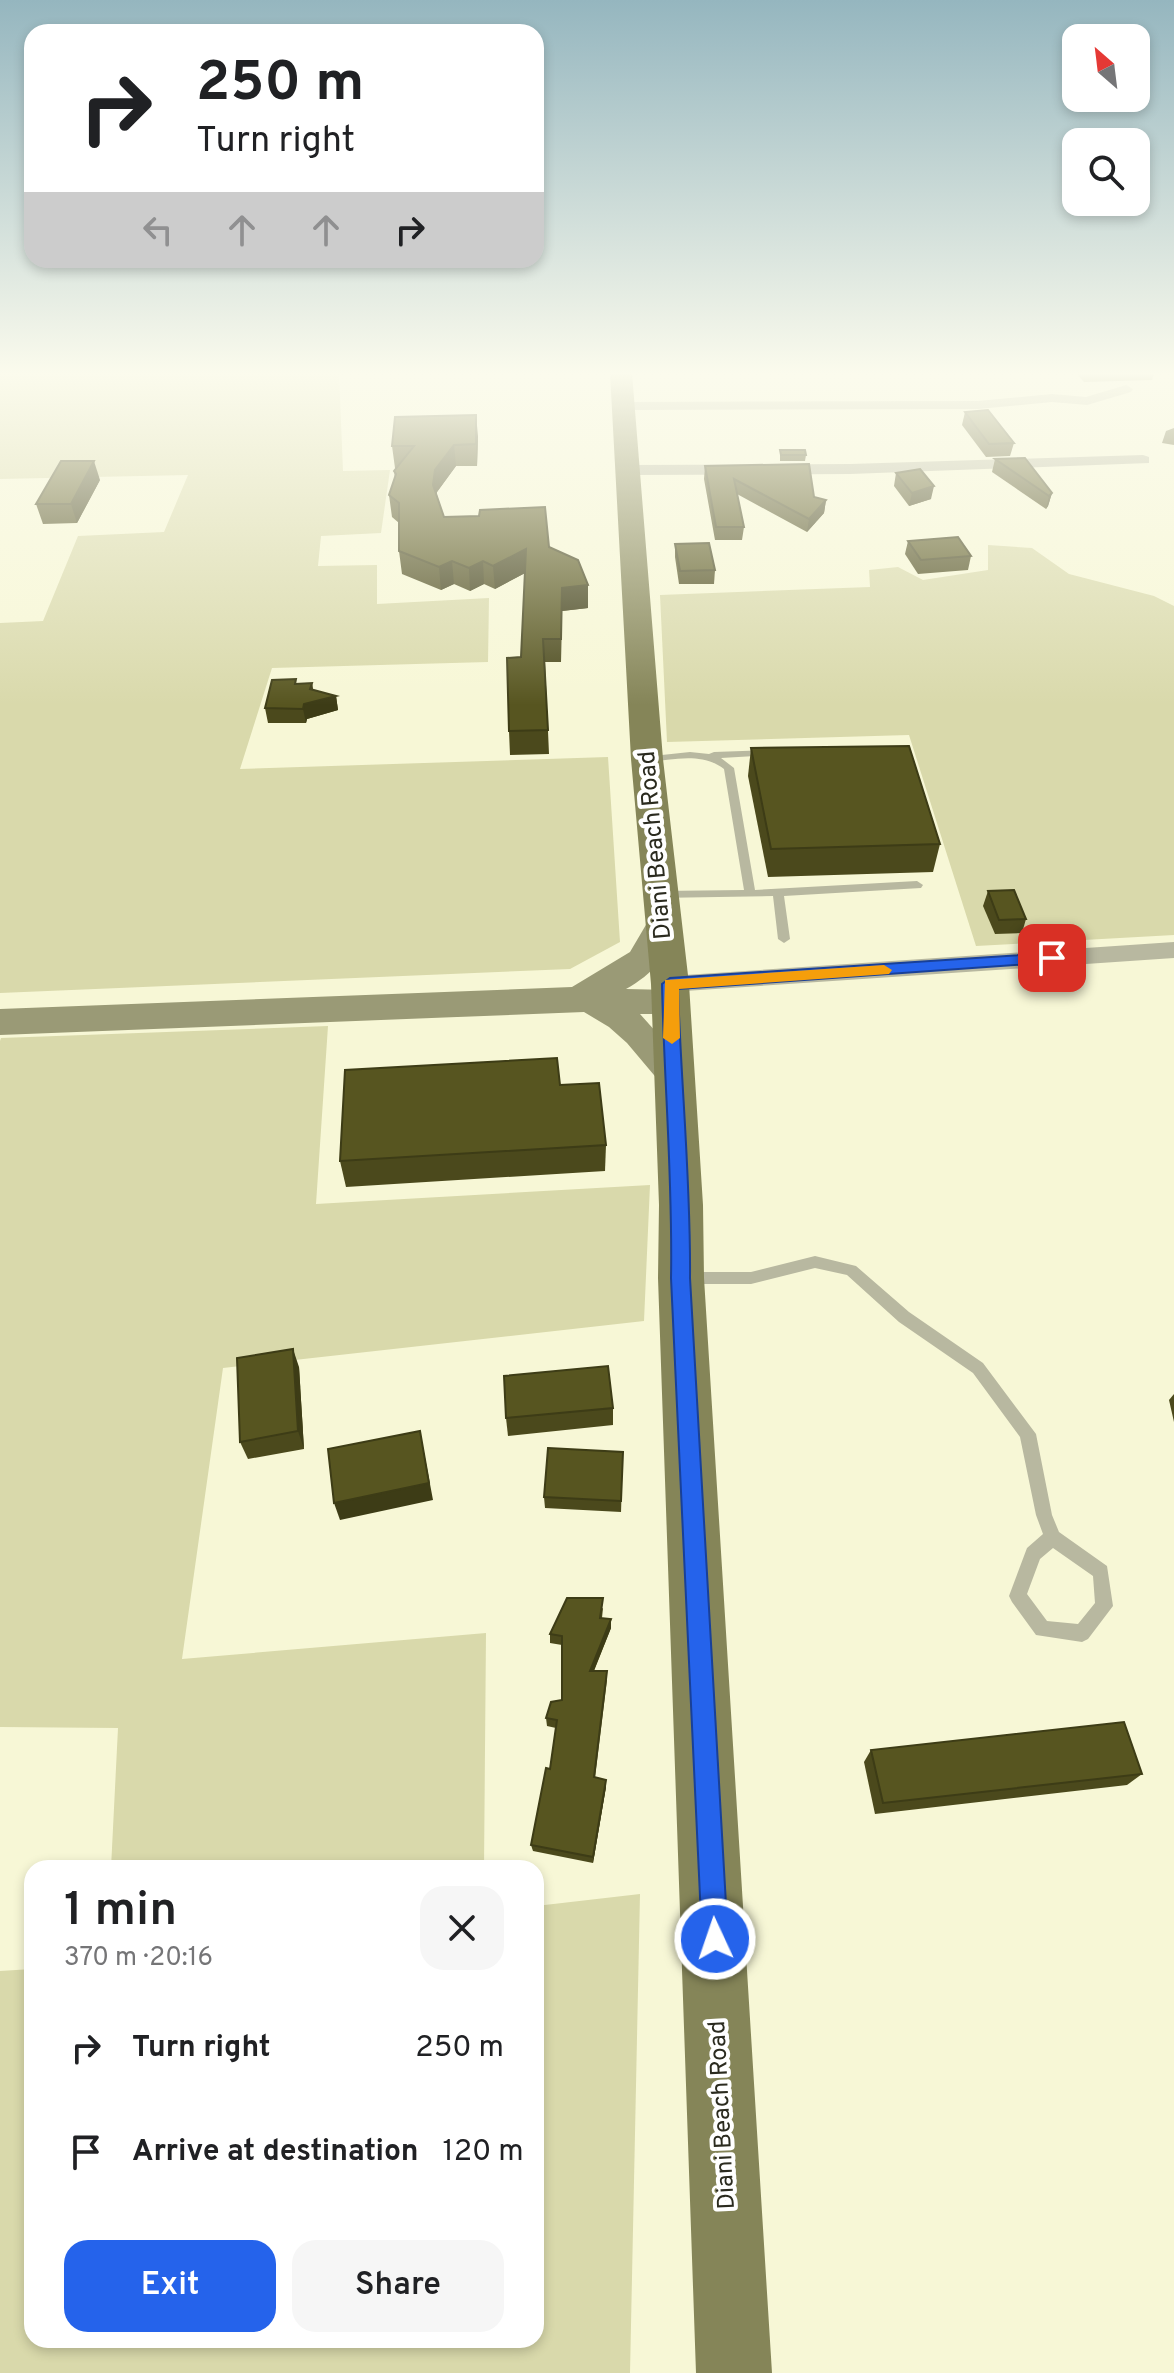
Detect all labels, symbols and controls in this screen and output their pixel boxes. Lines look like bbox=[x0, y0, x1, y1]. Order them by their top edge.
north arrow bbox=[1062, 24, 1150, 112]
map controls bbox=[1062, 24, 1150, 216]
text: 250 m bbox=[196, 50, 364, 120]
icon: right bbox=[64, 56, 168, 160]
text: Turn right bbox=[196, 119, 355, 165]
button: search bbox=[1062, 128, 1150, 216]
icon: left bbox=[136, 208, 180, 252]
icon: ahead bbox=[220, 208, 264, 252]
icon: ahead bbox=[304, 208, 348, 252]
icon: right bbox=[388, 208, 432, 252]
street label: Diani Beach Road bbox=[633, 749, 679, 941]
pin bbox=[1018, 924, 1086, 992]
icon: arrive bbox=[1030, 936, 1074, 980]
text: 1 min bbox=[64, 1882, 177, 1942]
button: close bbox=[420, 1886, 504, 1970]
position arrow bbox=[673, 1897, 757, 1981]
text: 370 m · 20:16 bbox=[64, 1942, 213, 1975]
street label: Diani Beach Road bbox=[703, 2020, 743, 2210]
icon: right bbox=[64, 2026, 108, 2070]
text: Turn right bbox=[132, 2030, 270, 2067]
text: 250 m bbox=[415, 2030, 504, 2067]
icon: arrive bbox=[64, 2130, 108, 2174]
text: Arrive at destination bbox=[132, 2134, 418, 2171]
text: 120 m bbox=[442, 2134, 524, 2171]
button: Exit bbox=[64, 2240, 276, 2332]
button: Share bbox=[292, 2240, 504, 2332]

